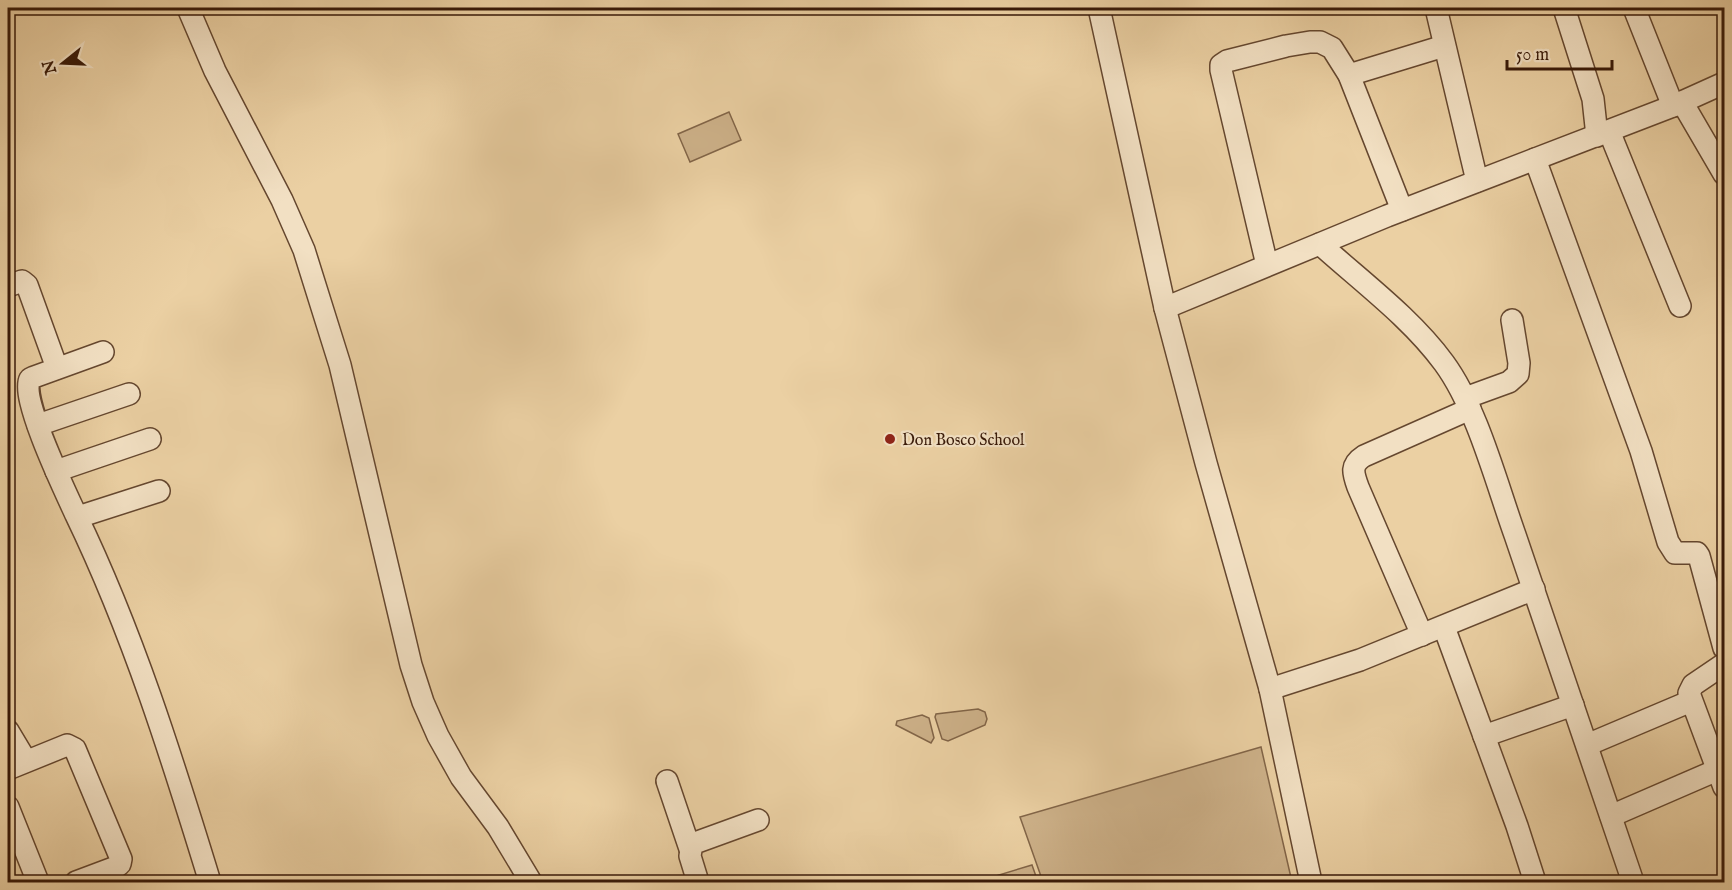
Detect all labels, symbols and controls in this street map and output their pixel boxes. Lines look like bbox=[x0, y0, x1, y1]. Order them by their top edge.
north arrow bbox=[33, 33, 93, 93]
scale bar bbox=[1507, 33, 1612, 71]
text: 50 m bbox=[1516, 44, 1549, 67]
text: N bbox=[39, 57, 63, 78]
place label: Don Bosco School bbox=[902, 431, 1025, 451]
marker: Don Bosco School bbox=[883, 432, 897, 446]

